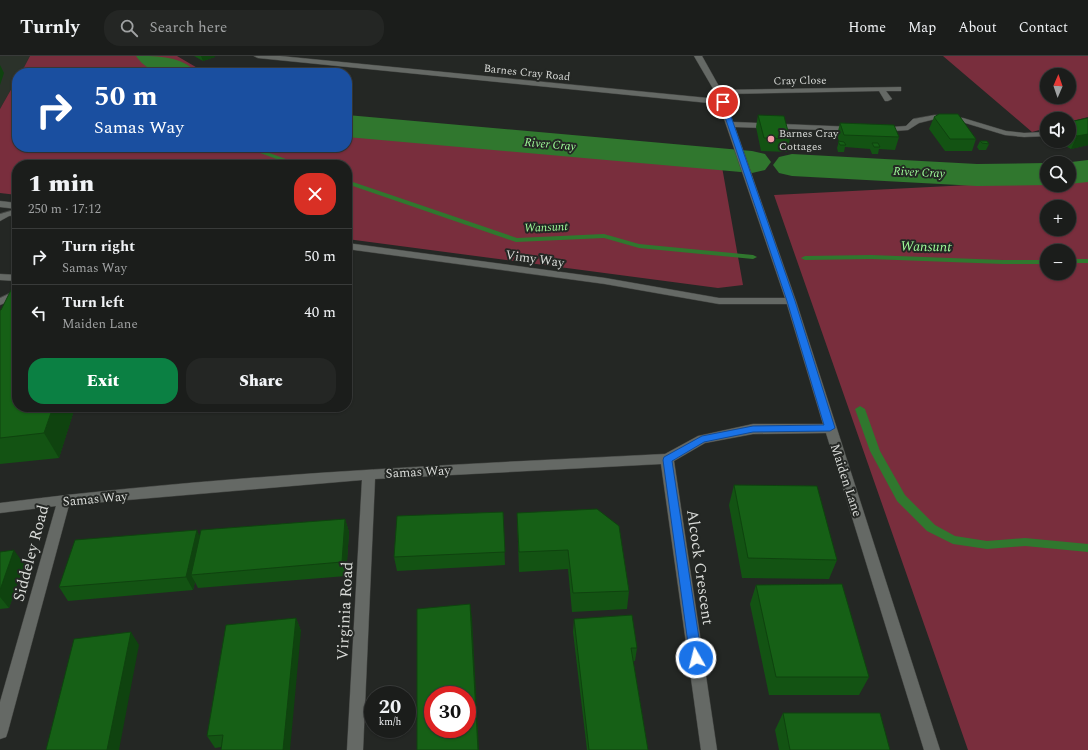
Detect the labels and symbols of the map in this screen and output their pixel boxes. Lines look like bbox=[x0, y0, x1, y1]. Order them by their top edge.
street label: Barnes Cray Road bbox=[483, 60, 571, 85]
north arrow bbox=[1040, 68, 1076, 104]
street label: Cray Close bbox=[773, 72, 827, 89]
pin bbox=[706, 85, 740, 119]
place label: Barnes Cray Cottages bbox=[779, 125, 839, 155]
water label: River Cray bbox=[523, 133, 577, 156]
marker: Barnes Cray Cottages bbox=[766, 134, 776, 144]
water label: River Cray bbox=[893, 162, 946, 183]
water label: Wansunt bbox=[524, 217, 568, 238]
water label: Wansunt bbox=[900, 236, 952, 257]
street label: Vimy Way bbox=[504, 245, 566, 273]
street label: Maiden Lane bbox=[825, 441, 867, 519]
street label: Samas Way bbox=[385, 460, 452, 484]
street label: Samas Way bbox=[62, 486, 129, 512]
street label: Siddeley Road bbox=[7, 502, 55, 604]
street label: Alcock Crescent bbox=[680, 508, 720, 627]
street label: Virginia Road bbox=[330, 561, 360, 661]
position arrow bbox=[675, 637, 717, 679]
speed limit sign: 30 bbox=[424, 686, 476, 738]

